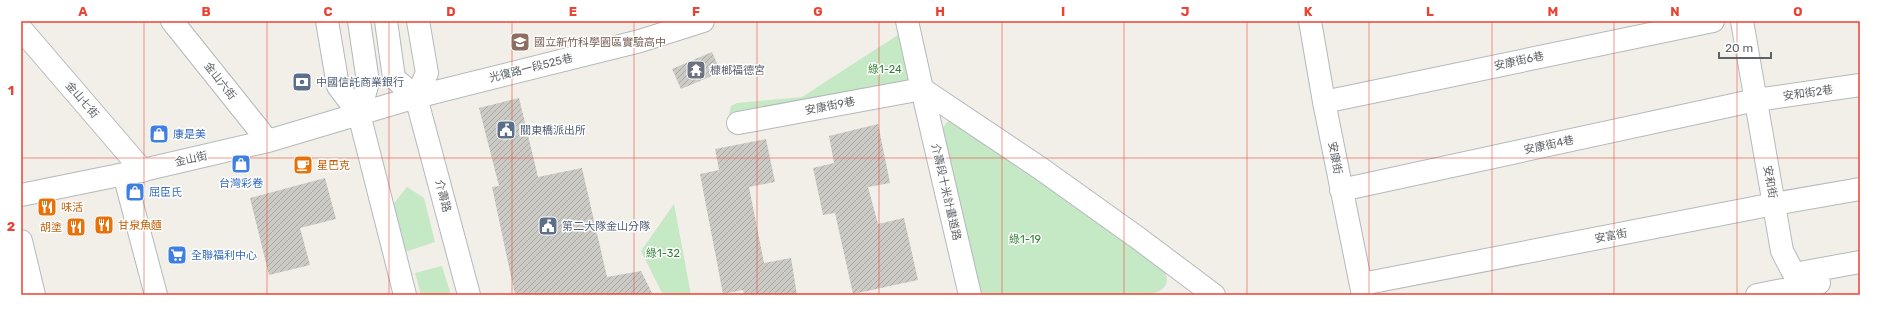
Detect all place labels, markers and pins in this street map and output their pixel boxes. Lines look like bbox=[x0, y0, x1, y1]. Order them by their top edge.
school or university icon: 國立新竹科學園區實驗高中 bbox=[509, 31, 531, 53]
place label: 國立新竹科學園區實驗高中 bbox=[534, 36, 666, 49]
temple icon: 槺榔福德宮 bbox=[685, 59, 707, 81]
place label: 槺榔福德宮 bbox=[710, 64, 765, 77]
bank icon: 中國信託商業銀行 bbox=[291, 71, 313, 93]
place label: 中國信託商業銀行 bbox=[316, 76, 404, 89]
public building icon: 關東橋派出所 bbox=[495, 119, 517, 141]
shop icon: 康是美 bbox=[148, 123, 170, 145]
place label: 關東橋派出所 bbox=[520, 124, 586, 137]
place label: 康是美 bbox=[173, 128, 206, 141]
shop icon: 台灣彩卷 bbox=[230, 153, 252, 175]
cafe icon: 星巴克 bbox=[292, 154, 314, 176]
place label: 星巴克 bbox=[317, 159, 350, 172]
place label: 台灣彩卷 bbox=[219, 177, 263, 190]
shop icon: 屈臣氏 bbox=[124, 181, 146, 203]
place label: 屈臣氏 bbox=[149, 186, 182, 199]
restaurant icon: 味活 bbox=[36, 196, 58, 218]
place label: 味活 bbox=[61, 201, 83, 214]
restaurant icon: 甘泉魚麵 bbox=[93, 214, 115, 236]
public building icon: 第二大隊金山分隊 bbox=[537, 215, 559, 237]
restaurant icon: 胡塗 bbox=[65, 216, 87, 238]
place label: 甘泉魚麵 bbox=[118, 219, 162, 232]
place label: 第二大隊金山分隊 bbox=[562, 220, 650, 233]
place label: 胡塗 bbox=[40, 221, 62, 234]
supermarket icon: 全聯福利中心 bbox=[166, 244, 188, 266]
place label: 全聯福利中心 bbox=[191, 249, 257, 262]

